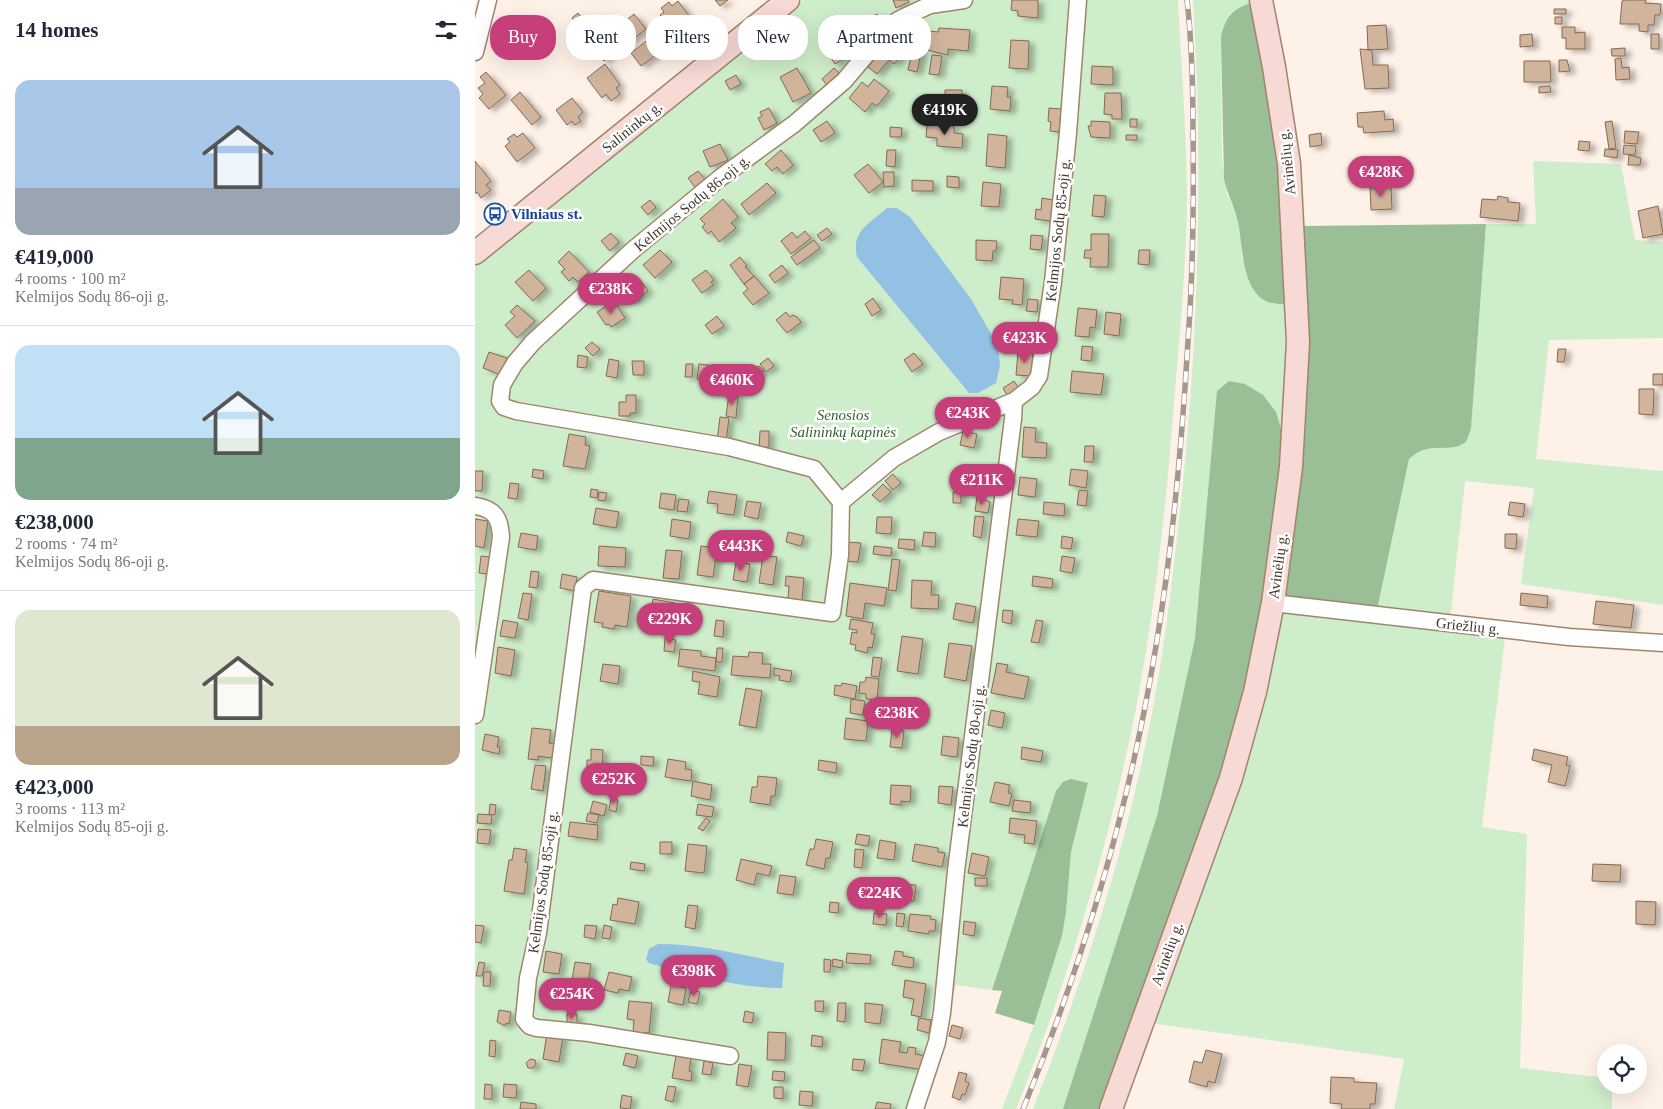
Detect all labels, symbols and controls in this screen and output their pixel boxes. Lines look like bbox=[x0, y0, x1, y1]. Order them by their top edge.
chip: Buy bbox=[490, 15, 556, 60]
chip: Rent bbox=[566, 15, 636, 60]
chip: Filters bbox=[646, 15, 728, 60]
chip: New bbox=[738, 15, 808, 60]
chip: Apartment bbox=[818, 15, 931, 60]
icon: filters bbox=[432, 16, 460, 44]
text: 14 homes bbox=[15, 18, 98, 42]
pin: €419K bbox=[910, 94, 980, 136]
street label: Salininkų g. bbox=[599, 98, 665, 156]
text: €419K bbox=[923, 101, 967, 118]
icon: home bbox=[193, 112, 283, 202]
street label: Avinėlių g. bbox=[1276, 128, 1298, 196]
street label: Kelmijos Sodų 86-oji g. bbox=[631, 151, 753, 255]
pin: €428K bbox=[1346, 156, 1416, 198]
street label: Kelmijos Sodų 85-oji g. bbox=[1043, 157, 1073, 303]
text: €428K bbox=[1359, 163, 1403, 180]
bus stop icon: Vilniaus st. bbox=[483, 202, 507, 226]
place label: Vilniaus st. bbox=[511, 206, 582, 222]
text: €419,000 bbox=[15, 245, 94, 269]
text: 4 rooms · 100 m² bbox=[15, 270, 126, 287]
pin: €238K bbox=[576, 272, 646, 315]
text: €238K bbox=[589, 280, 633, 297]
text: Kelmijos Sodų 86-oji g. bbox=[15, 288, 169, 305]
pin: €423K bbox=[990, 322, 1060, 364]
text: €423K bbox=[1003, 329, 1047, 346]
pin: €460K bbox=[697, 364, 767, 406]
text: €460K bbox=[710, 371, 754, 388]
icon: home bbox=[193, 378, 283, 468]
pin: €243K bbox=[933, 396, 1003, 439]
text: €243K bbox=[946, 404, 990, 421]
park label: Senosios Salininkų kapinės bbox=[790, 407, 896, 440]
pin: €211K bbox=[947, 464, 1017, 506]
text: €211K bbox=[960, 471, 1004, 488]
text: €238,000 bbox=[15, 510, 94, 534]
pin: €443K bbox=[706, 530, 776, 572]
street label: Avinėlių g. bbox=[1265, 532, 1291, 600]
text: 2 rooms · 74 m² bbox=[15, 535, 118, 552]
text: €443K bbox=[719, 537, 763, 554]
text: Kelmijos Sodų 86-oji g. bbox=[15, 553, 169, 570]
pin: €229K bbox=[635, 602, 705, 645]
text: €229K bbox=[648, 610, 692, 627]
street label: Griežlių g. bbox=[1435, 615, 1501, 637]
icon: home bbox=[193, 643, 283, 733]
street label: Kelmijos Sodų 80-oji g. bbox=[954, 683, 988, 829]
pin: €238K bbox=[862, 696, 932, 739]
text: €238K bbox=[875, 704, 919, 721]
pin: €252K bbox=[579, 762, 649, 805]
text: €252K bbox=[592, 770, 636, 787]
text: €423,000 bbox=[15, 775, 94, 799]
text: 3 rooms · 113 m² bbox=[15, 800, 125, 817]
street label: Kelmijos Sodų 85-oji g. bbox=[525, 810, 561, 954]
text: Kelmijos Sodų 85-oji g. bbox=[15, 818, 169, 835]
pin: €224K bbox=[845, 876, 915, 919]
text: €224K bbox=[858, 884, 902, 901]
street label: Avinėlių g. bbox=[1148, 920, 1186, 988]
pin: €398K bbox=[659, 954, 729, 997]
text: €398K bbox=[672, 962, 716, 979]
pin: €254K bbox=[537, 978, 607, 1020]
text: €254K bbox=[550, 985, 594, 1002]
map controls bbox=[1597, 1044, 1647, 1094]
button: locate bbox=[1597, 1044, 1647, 1094]

